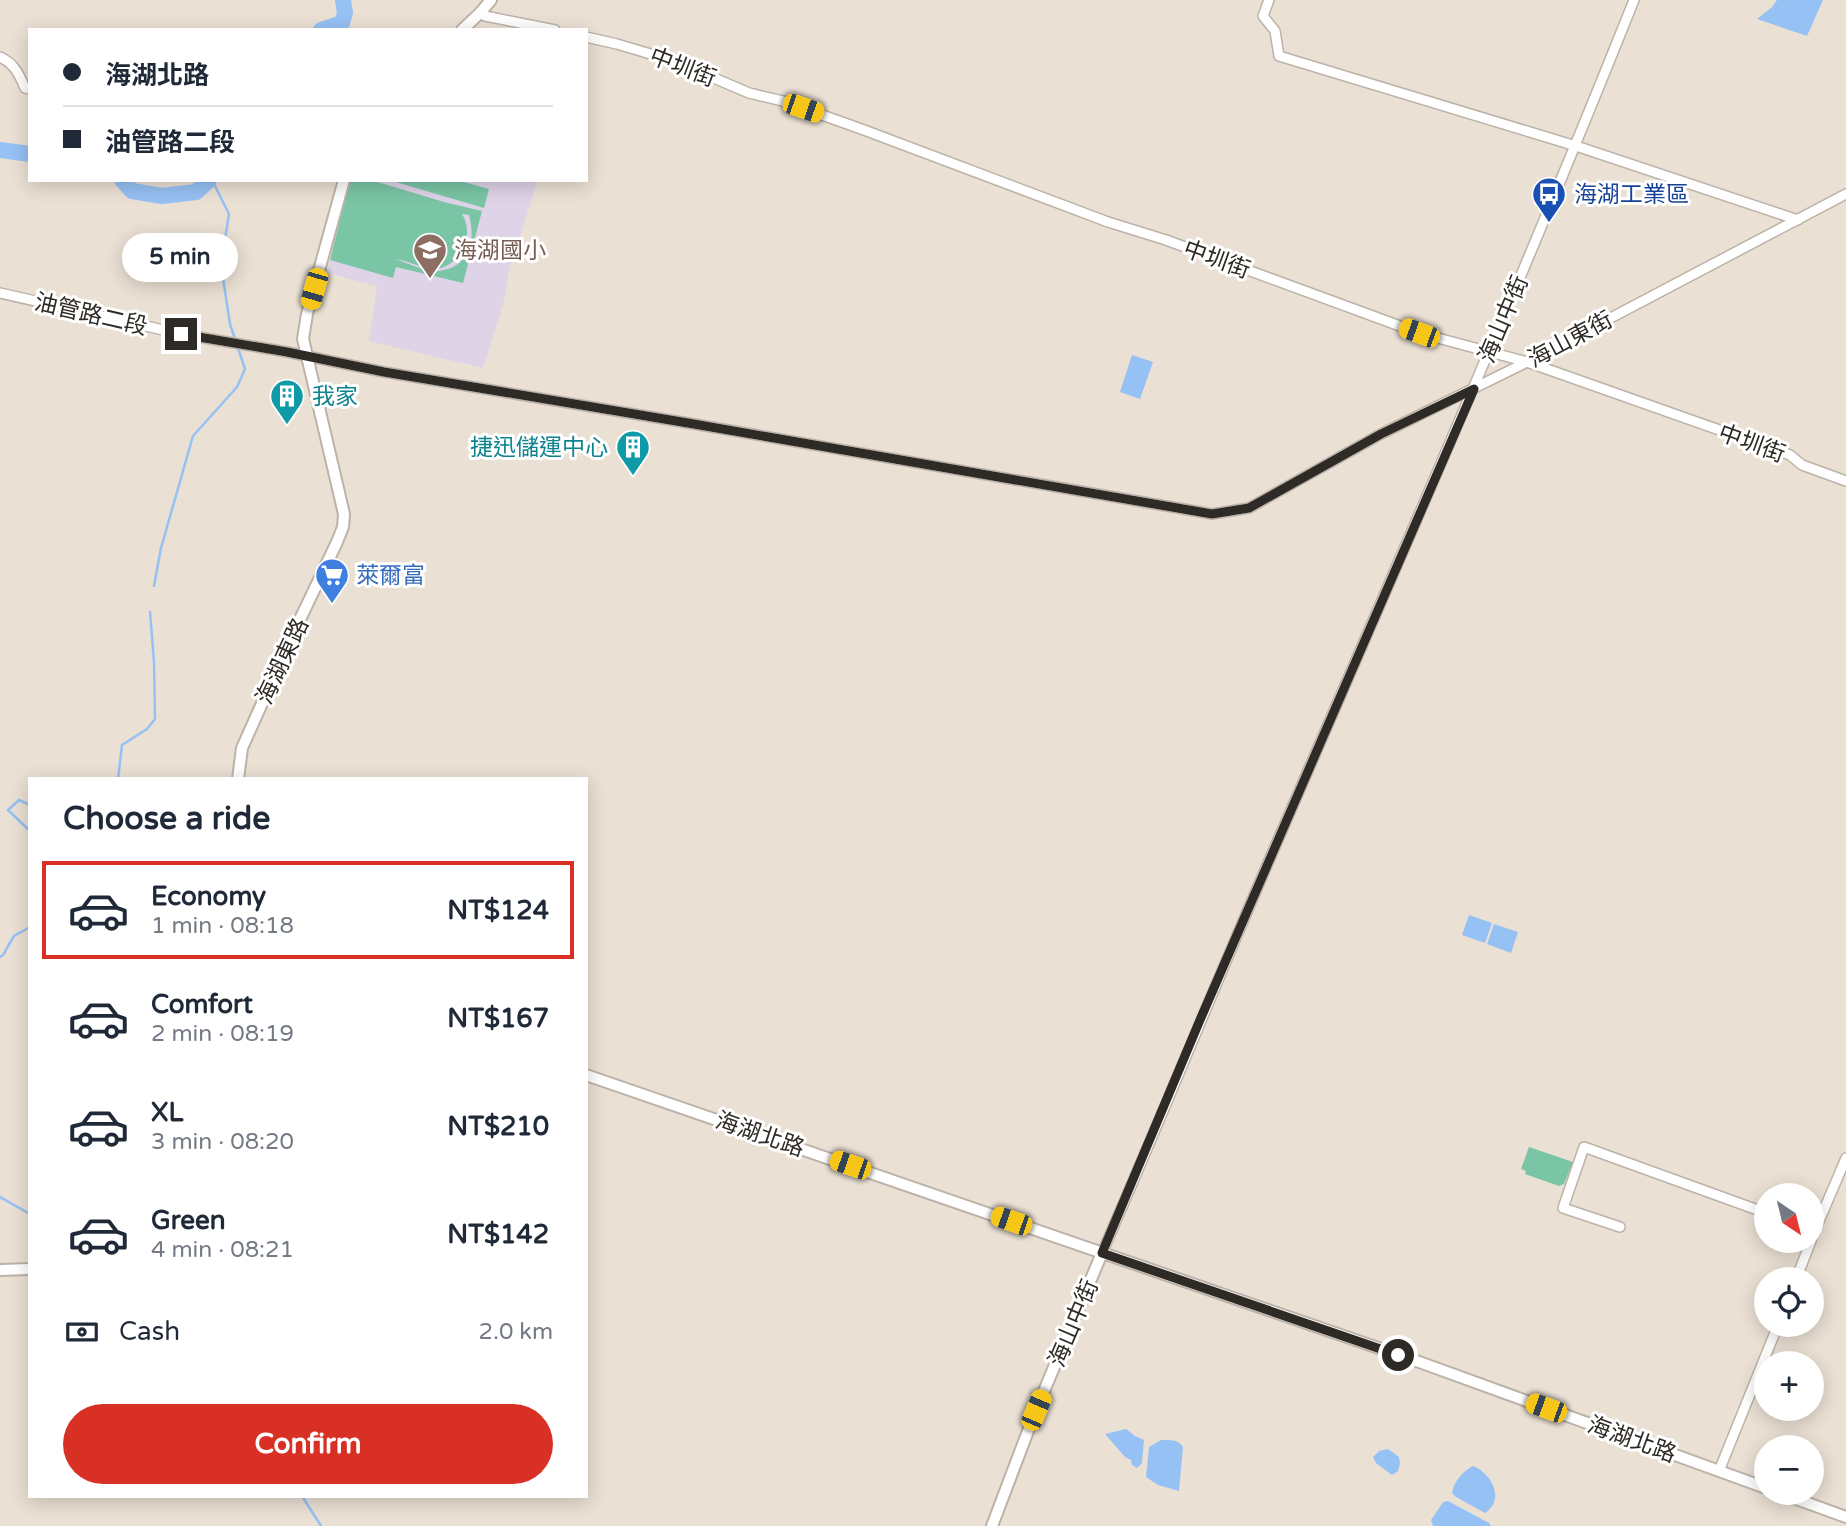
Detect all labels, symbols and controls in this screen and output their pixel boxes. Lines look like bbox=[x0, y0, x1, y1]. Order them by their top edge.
street label: 中圳街 bbox=[645, 42, 720, 93]
text: 海湖北路 bbox=[105, 60, 209, 91]
car bbox=[780, 91, 827, 125]
text: 油管路二段 bbox=[105, 127, 235, 158]
bus stop icon: 海湖工業區 bbox=[1530, 175, 1568, 224]
place label: 海湖工業區 bbox=[1574, 181, 1689, 209]
school or university icon: 海湖國小 bbox=[411, 231, 449, 280]
callout: 5 min bbox=[123, 232, 239, 282]
street label: 中圳街 bbox=[1179, 235, 1254, 285]
place label: 海湖國小 bbox=[454, 237, 546, 265]
text: 5 min bbox=[149, 243, 211, 271]
car bbox=[299, 266, 330, 312]
street label: 海山中街 bbox=[1473, 272, 1535, 367]
street label: 油管路二段 bbox=[32, 288, 150, 342]
street label: 海山東街 bbox=[1523, 306, 1618, 374]
car bbox=[1396, 316, 1443, 350]
route end bbox=[165, 318, 197, 350]
building icon: 我家 bbox=[268, 377, 306, 426]
place label: 我家 bbox=[312, 383, 358, 411]
street label: 中圳街 bbox=[1714, 419, 1789, 469]
building icon: 捷迅儲運中心 bbox=[614, 428, 652, 477]
place label: 捷迅儲運中心 bbox=[470, 434, 608, 462]
supermarket icon: 萊爾富 bbox=[313, 556, 351, 605]
place label: 萊爾富 bbox=[356, 562, 425, 590]
street label: 海湖東路 bbox=[251, 614, 315, 709]
text: Choose a ride bbox=[63, 800, 270, 838]
icon: car bbox=[67, 879, 130, 942]
text: Economy bbox=[151, 881, 266, 912]
text: NT$124 bbox=[447, 895, 549, 926]
text: 1 min · 08:18 bbox=[151, 912, 294, 940]
icon: car bbox=[67, 987, 130, 1050]
text: Comfort bbox=[151, 989, 253, 1020]
text: NT$167 bbox=[447, 1003, 549, 1034]
text: 2 min · 08:19 bbox=[151, 1020, 294, 1048]
icon: car bbox=[67, 1095, 130, 1158]
text: XL bbox=[151, 1097, 183, 1128]
street label: 海湖北路 bbox=[712, 1107, 808, 1163]
text: NT$210 bbox=[447, 1111, 549, 1142]
text: 3 min · 08:20 bbox=[151, 1128, 294, 1156]
car bbox=[827, 1148, 874, 1182]
north arrow bbox=[1754, 1183, 1824, 1253]
map controls bbox=[1754, 1183, 1824, 1505]
icon: car bbox=[67, 1203, 130, 1266]
car bbox=[988, 1204, 1035, 1238]
text: Green bbox=[151, 1205, 226, 1236]
text: NT$142 bbox=[447, 1219, 549, 1250]
text: 4 min · 08:21 bbox=[151, 1236, 294, 1264]
button: locate bbox=[1754, 1267, 1824, 1337]
street label: 海山中街 bbox=[1043, 1276, 1105, 1371]
icon: cash bbox=[63, 1313, 101, 1351]
text: Cash bbox=[119, 1316, 180, 1347]
text: 2.0 km bbox=[479, 1318, 553, 1346]
route start bbox=[1382, 1339, 1414, 1371]
button: + bbox=[1754, 1351, 1824, 1421]
car bbox=[1019, 1387, 1054, 1433]
car bbox=[1523, 1391, 1570, 1425]
button: Confirm bbox=[63, 1404, 553, 1484]
street label: 海湖北路 bbox=[1584, 1411, 1680, 1469]
button: − bbox=[1754, 1435, 1824, 1505]

